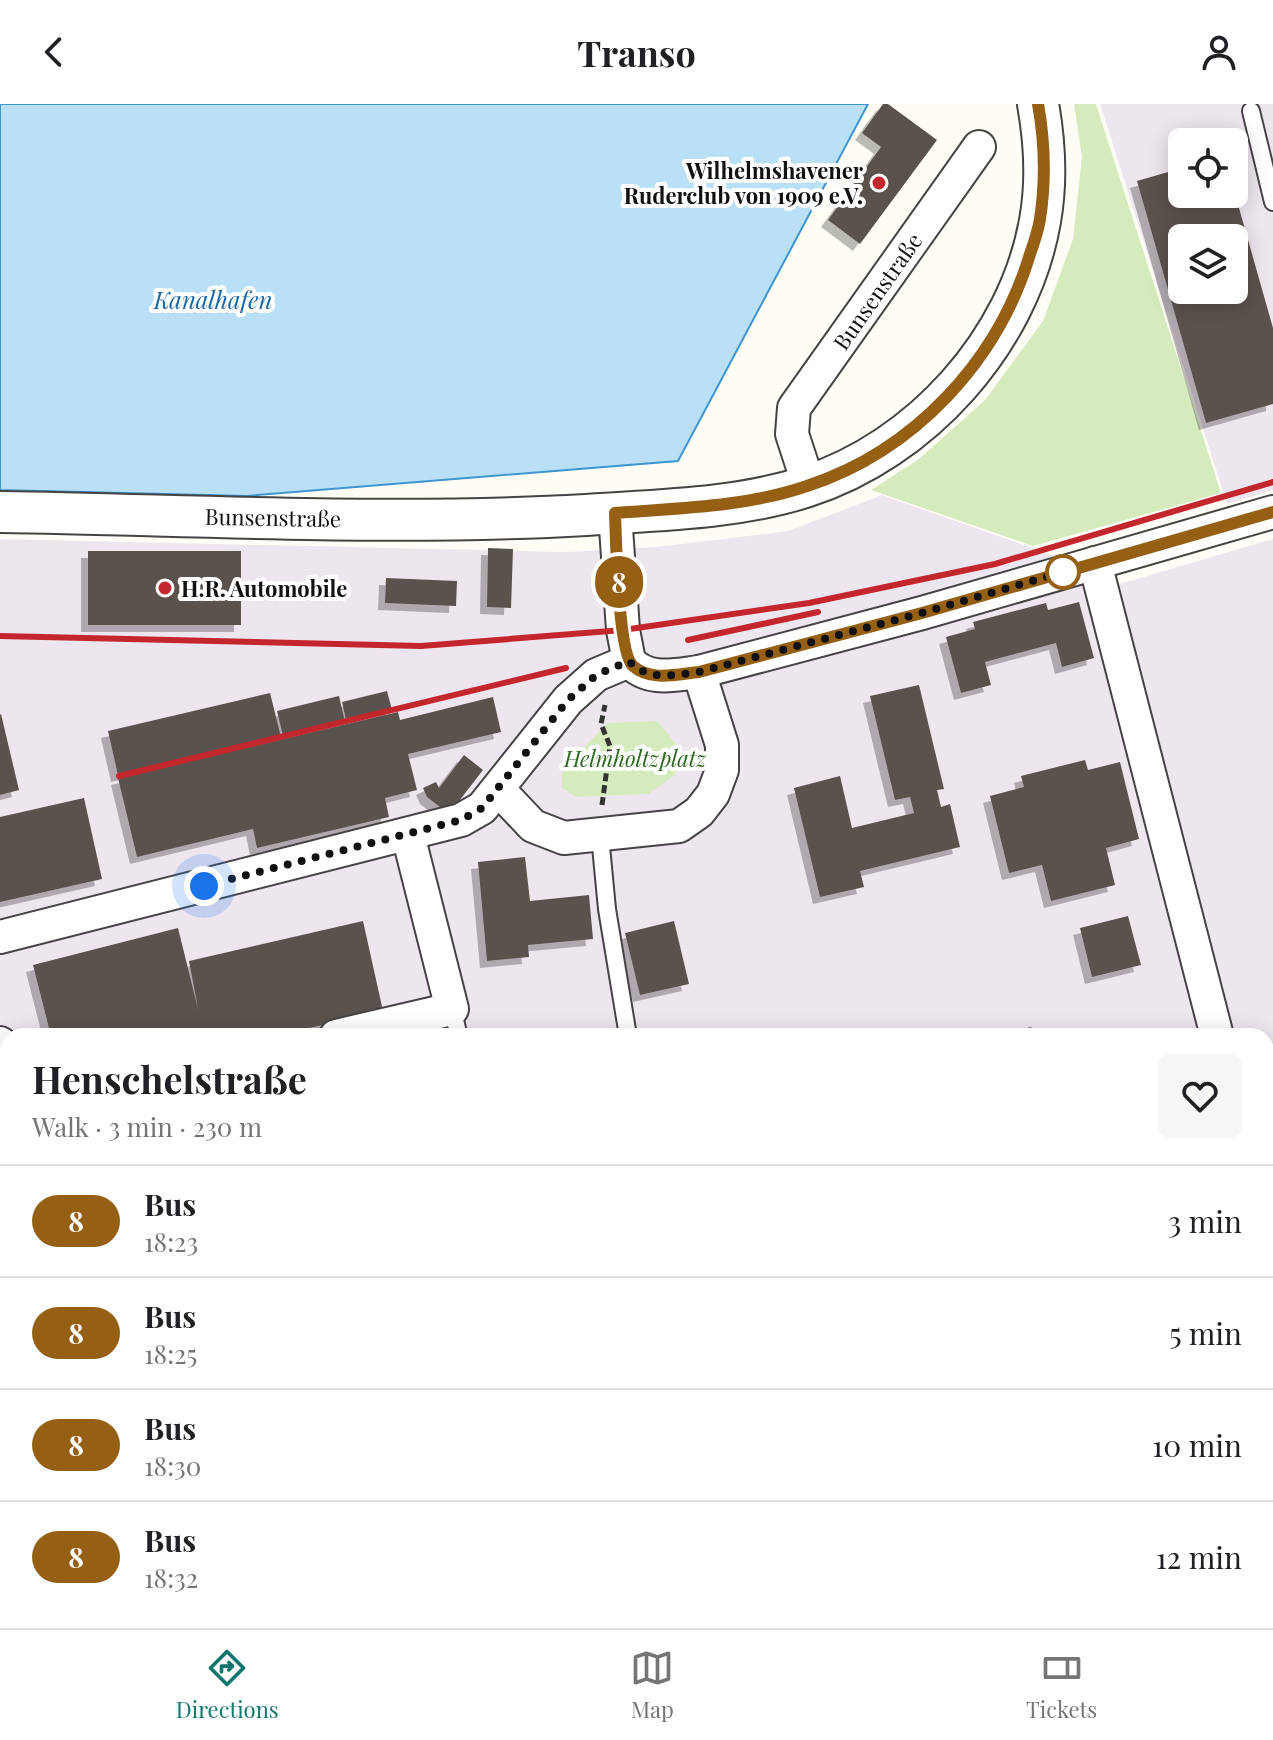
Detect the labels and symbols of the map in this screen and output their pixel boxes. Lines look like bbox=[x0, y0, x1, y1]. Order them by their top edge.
place label: Wilhelmshavener Ruderclub von 1909 e.V. bbox=[624, 155, 864, 210]
marker: Wilhelmshavener Ruderclub von 1909 e.V. bbox=[870, 174, 888, 192]
street label: Bunsenstraße bbox=[826, 227, 928, 355]
water label: Kanalhafen bbox=[153, 283, 272, 315]
street label: Bunsenstraße bbox=[205, 501, 341, 533]
unlabelled marker bbox=[1046, 555, 1080, 589]
line badge: 8 bbox=[593, 556, 645, 608]
place label: H.R. Automobile bbox=[181, 573, 347, 603]
marker: H.R. Automobile bbox=[156, 579, 174, 597]
park label: Helmholtzplatz bbox=[563, 743, 707, 773]
your location bbox=[184, 866, 224, 906]

